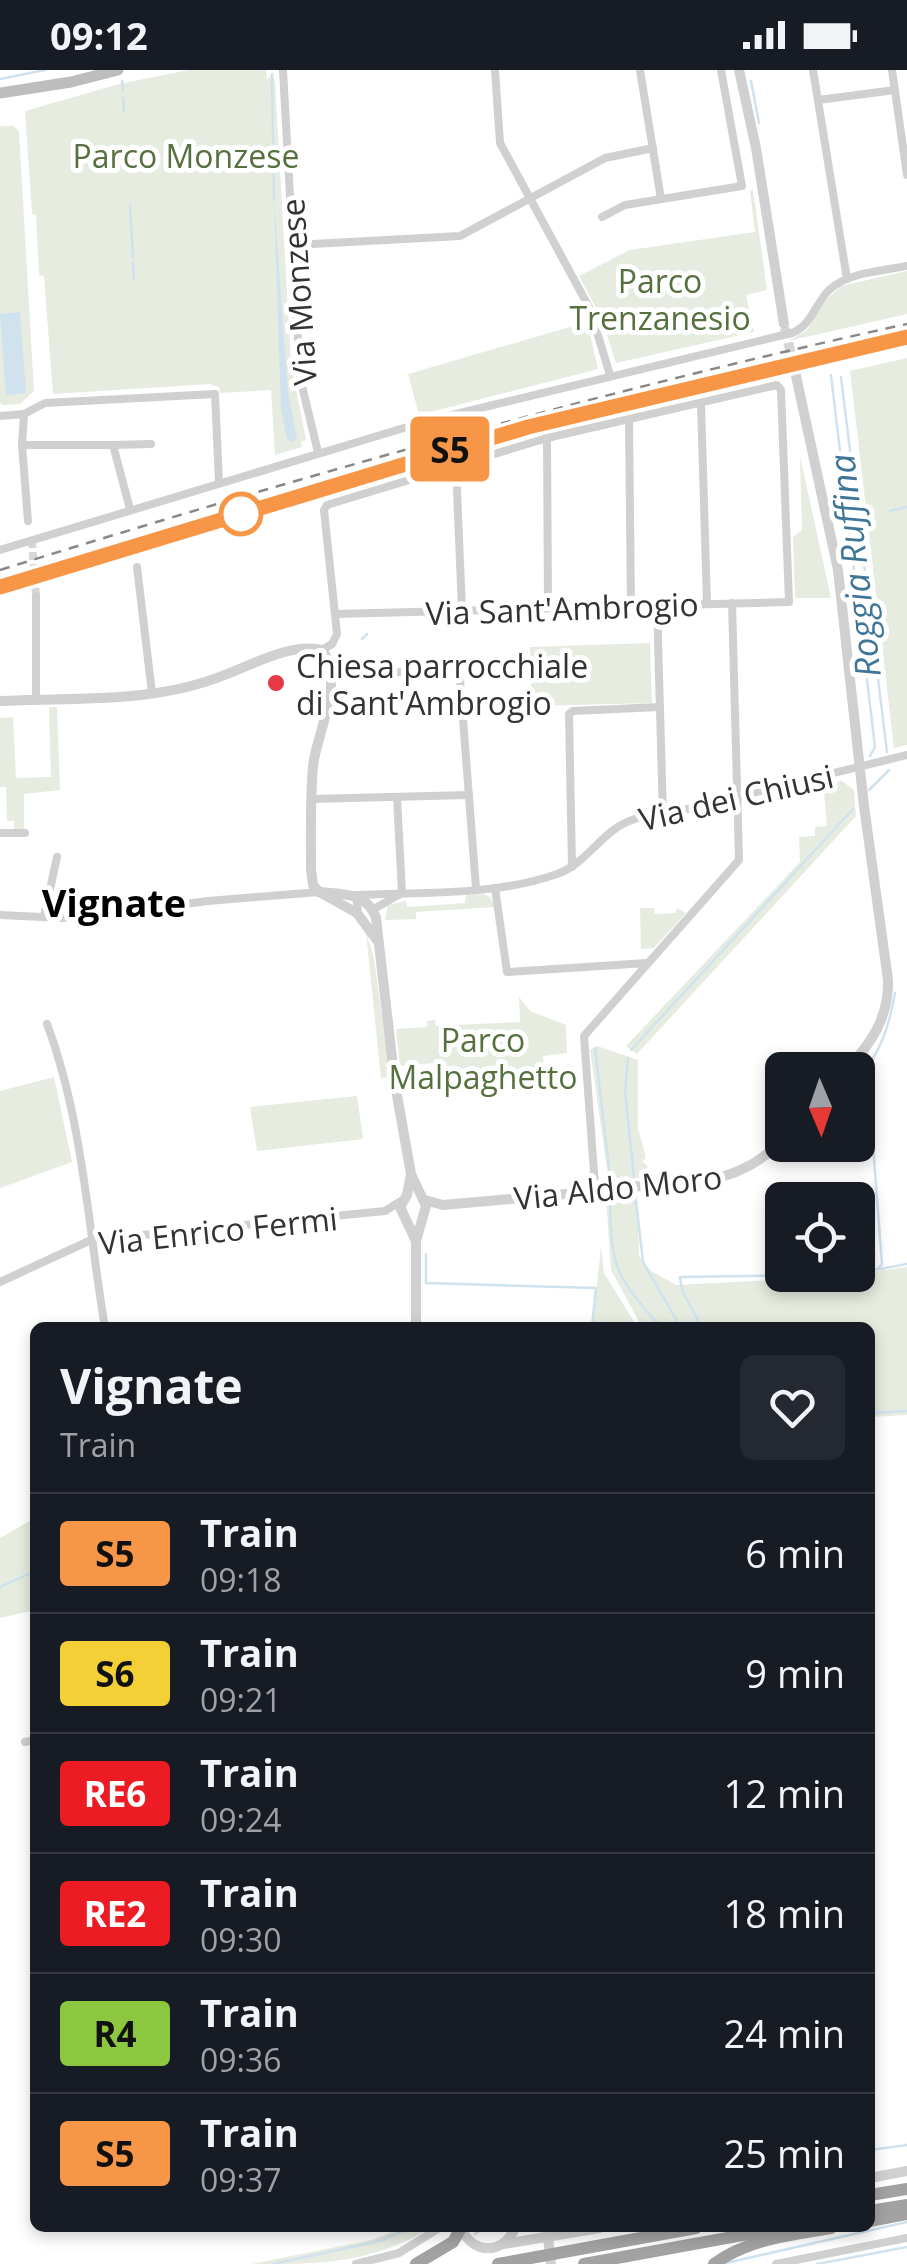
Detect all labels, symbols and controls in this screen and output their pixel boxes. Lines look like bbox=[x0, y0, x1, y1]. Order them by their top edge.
text: 09:12 bbox=[50, 9, 148, 61]
park label: Parco Monzese bbox=[73, 134, 299, 177]
street label: Via Monzese bbox=[270, 197, 326, 387]
park label: Parco Trenzanesio bbox=[569, 259, 751, 339]
line badge: S5 bbox=[405, 416, 495, 482]
text: S5 bbox=[430, 426, 470, 473]
water label: Roggia Ruffina bbox=[817, 451, 891, 680]
unlabelled marker bbox=[220, 493, 262, 535]
street label: Via Sant'Ambrogio bbox=[425, 582, 699, 634]
place label: Chiesa parrocchiale di Sant'Ambrogio bbox=[296, 644, 588, 724]
marker: Chiesa parrocchiale di Sant'Ambrogio bbox=[265, 672, 287, 694]
street label: Via dei Chiusi bbox=[635, 754, 837, 840]
district label: Vignate bbox=[42, 876, 186, 928]
park label: Parco Malpaghetto bbox=[388, 1018, 578, 1098]
north arrow bbox=[765, 1052, 875, 1162]
map controls bbox=[765, 1052, 875, 1292]
street label: Via Aldo Moro bbox=[512, 1155, 724, 1219]
button: locate bbox=[765, 1182, 875, 1292]
street label: Via Enrico Fermi bbox=[96, 1196, 340, 1264]
text: Vignate bbox=[60, 1353, 243, 1418]
button: heart bbox=[740, 1355, 845, 1460]
text: Train bbox=[60, 1423, 136, 1466]
text: Train bbox=[200, 1506, 299, 1558]
text: 6 min bbox=[745, 1527, 845, 1579]
text: S5 bbox=[95, 1530, 135, 1577]
text: 09:18 bbox=[200, 1558, 282, 1601]
text: Train bbox=[200, 1626, 299, 1678]
text: 9 min bbox=[745, 1647, 845, 1699]
text: S6 bbox=[95, 1650, 135, 1697]
text: 09:21 bbox=[200, 1678, 282, 1721]
text: Train bbox=[200, 1746, 299, 1798]
text: 12 min bbox=[724, 1767, 845, 1819]
text: RE6 bbox=[84, 1770, 146, 1817]
text: 09:24 bbox=[200, 1798, 282, 1841]
text: Train bbox=[200, 1866, 299, 1918]
text: 18 min bbox=[724, 1887, 845, 1939]
text: RE2 bbox=[84, 1890, 146, 1937]
text: 09:30 bbox=[200, 1918, 282, 1961]
text: Train bbox=[200, 1986, 299, 2038]
text: 24 min bbox=[724, 2007, 845, 2059]
text: R4 bbox=[93, 2010, 137, 2057]
text: 09:36 bbox=[200, 2038, 282, 2081]
text: Train bbox=[200, 2106, 299, 2158]
text: 25 min bbox=[724, 2127, 845, 2179]
text: S5 bbox=[95, 2130, 135, 2177]
text: 09:37 bbox=[200, 2158, 282, 2201]

